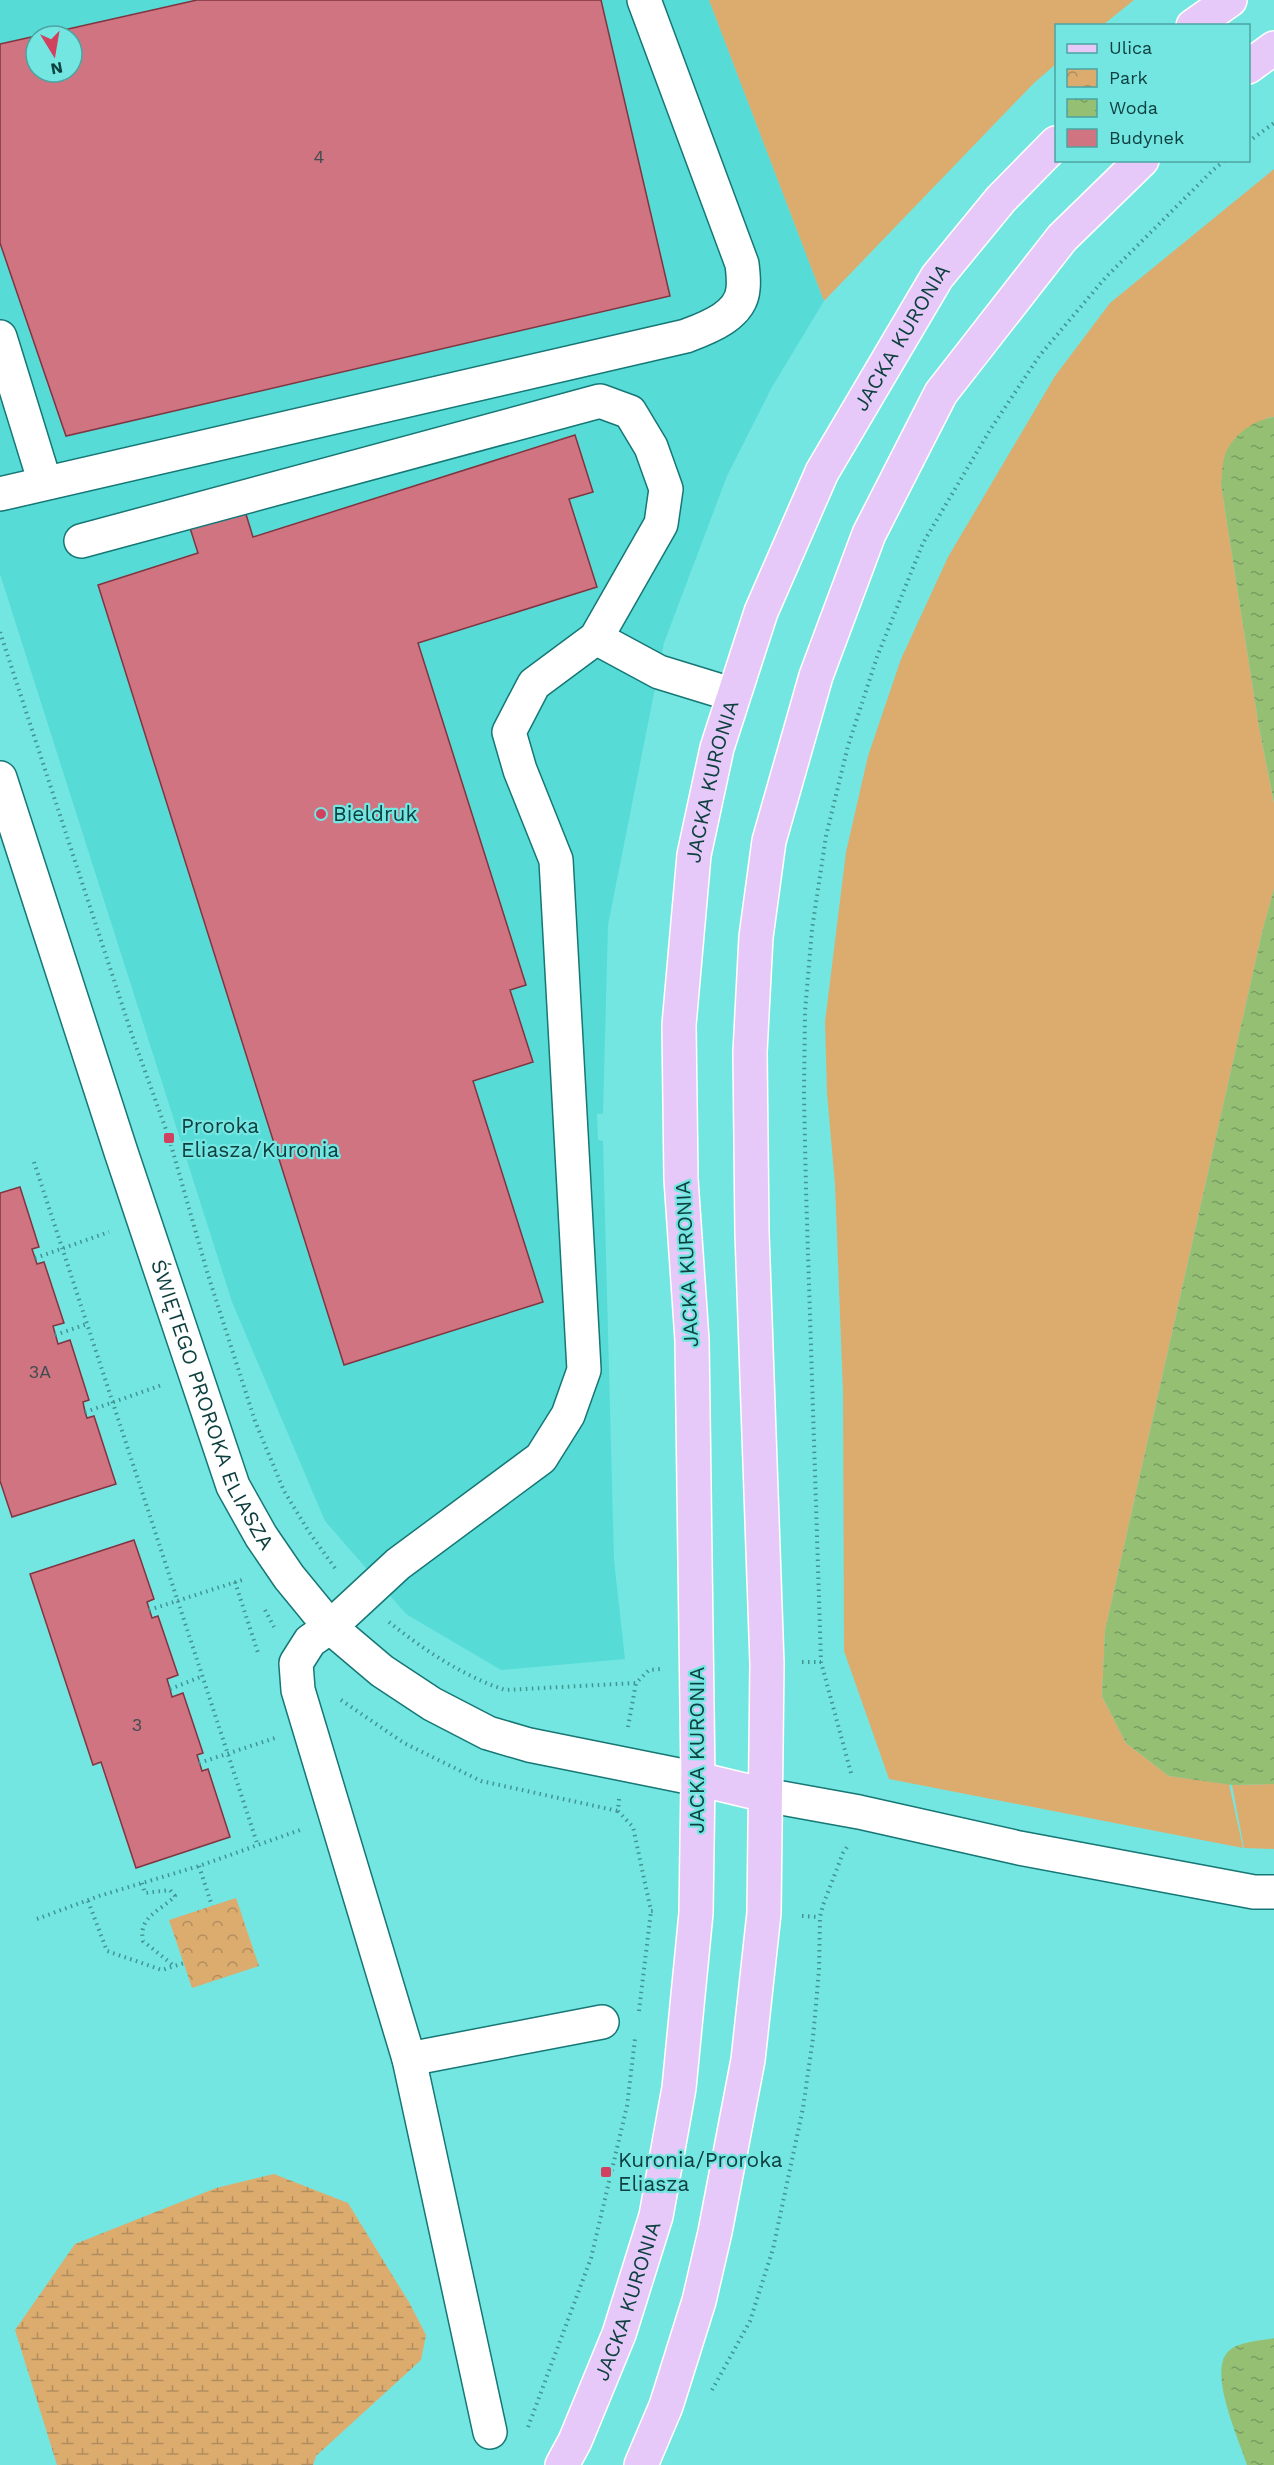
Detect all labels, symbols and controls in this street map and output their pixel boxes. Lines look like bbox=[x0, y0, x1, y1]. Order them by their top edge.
north arrow bbox=[24, 24, 84, 84]
legend bbox=[1055, 24, 1250, 162]
text: Ulica bbox=[1109, 37, 1152, 58]
text: N bbox=[49, 58, 64, 79]
text: Park bbox=[1109, 67, 1148, 88]
text: Woda bbox=[1109, 97, 1158, 118]
text: Budynek bbox=[1109, 127, 1184, 148]
house number: 4 bbox=[314, 146, 325, 167]
street label: JACKA KURONIA bbox=[848, 258, 955, 415]
street label: JACKA KURONIA bbox=[680, 697, 744, 864]
place label: Bieldruk bbox=[333, 801, 418, 826]
marker: Bieldruk bbox=[314, 807, 328, 821]
place label: Proroka Eliasza/Kuronia bbox=[181, 1113, 339, 1162]
marker: Proroka Eliasza/Kuronia bbox=[162, 1131, 176, 1145]
street label: JACKA KURONIA bbox=[670, 1180, 703, 1348]
street label: ŚWIĘTEGO PROROKA ELIASZA bbox=[146, 1256, 280, 1554]
house number: 3A bbox=[29, 1361, 51, 1382]
street label: JACKA KURONIA bbox=[684, 1666, 709, 1833]
house number: 3 bbox=[132, 1714, 142, 1735]
place label: Kuronia/Proroka Eliasza bbox=[618, 2147, 783, 2196]
marker: Kuronia/Proroka Eliasza bbox=[599, 2165, 613, 2179]
street label: JACKA KURONIA bbox=[588, 2218, 666, 2384]

